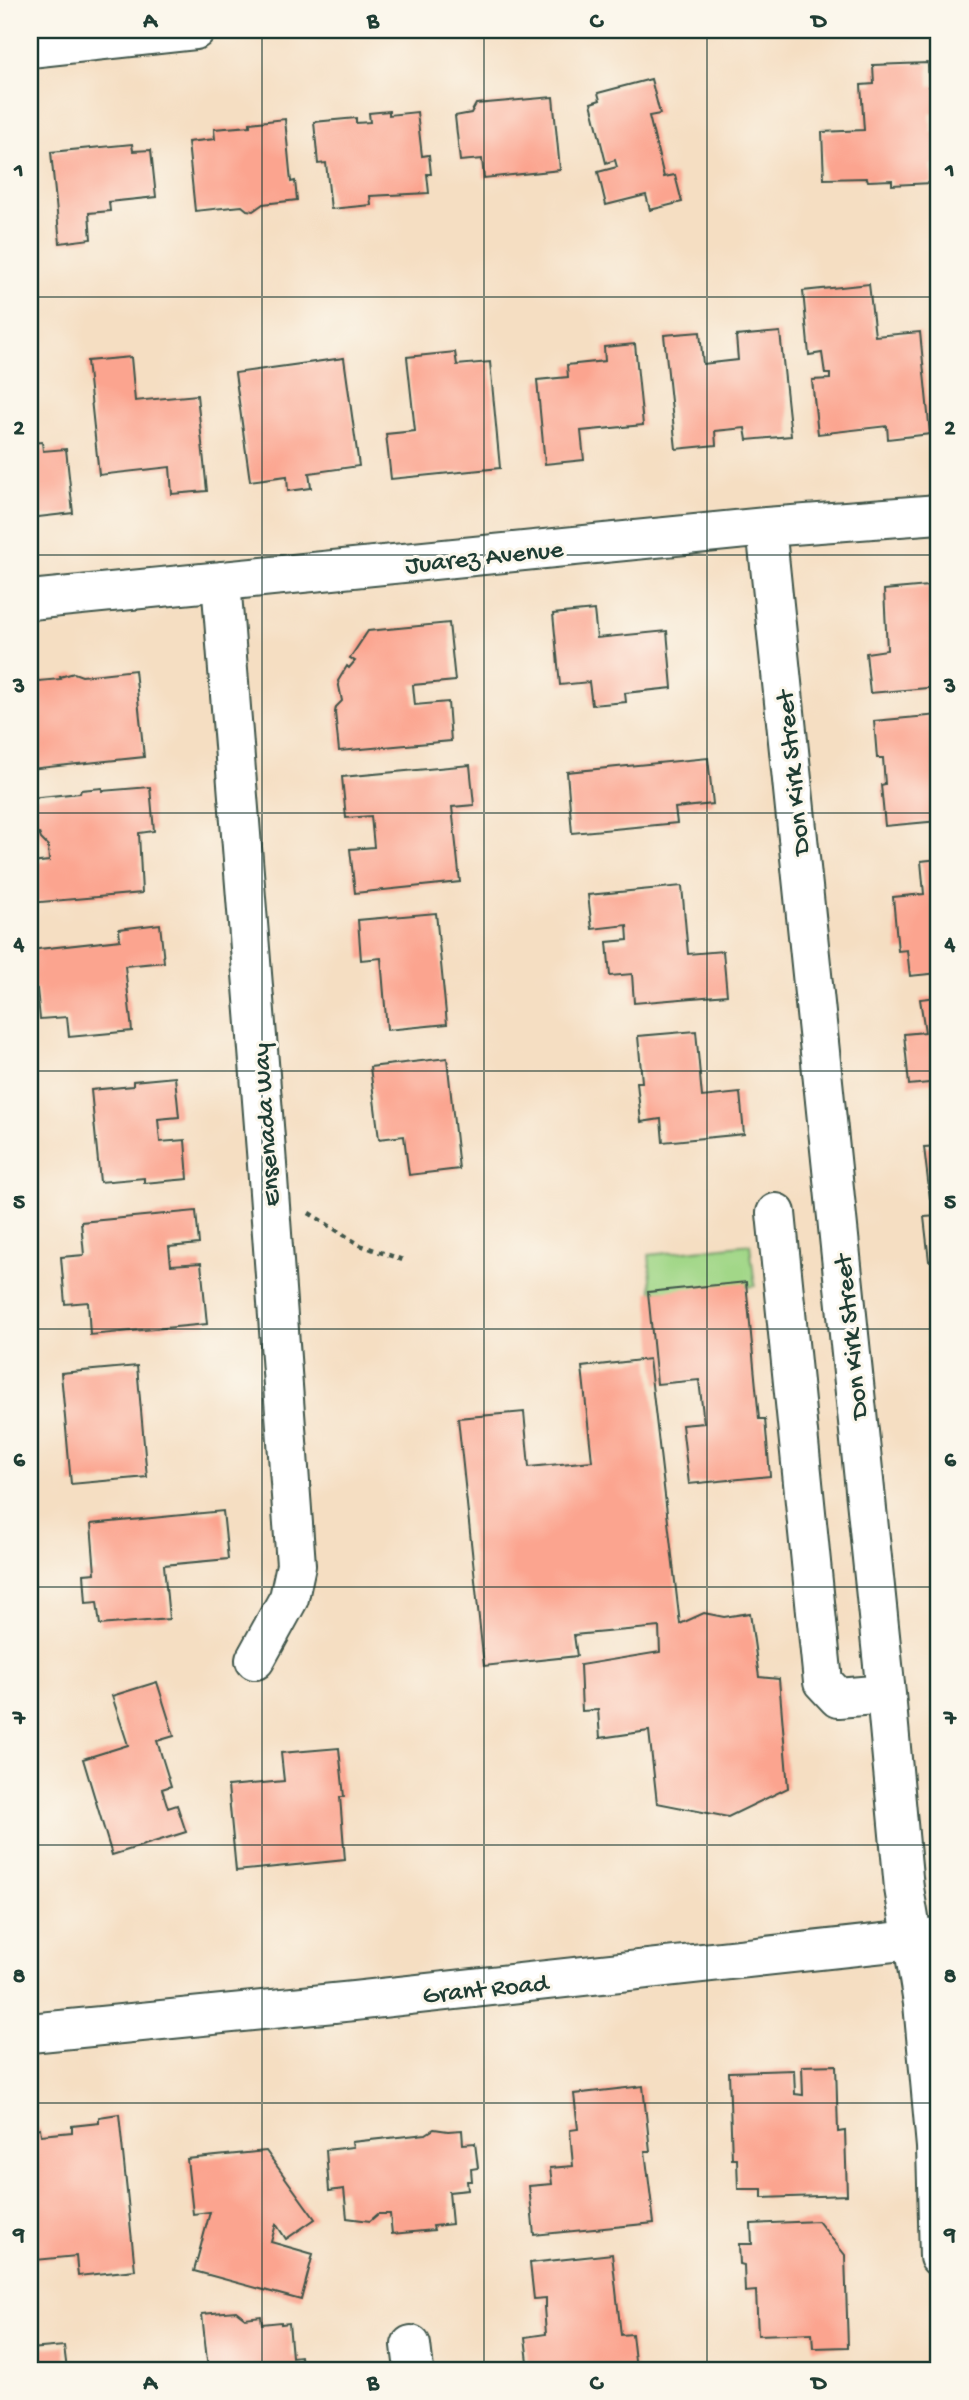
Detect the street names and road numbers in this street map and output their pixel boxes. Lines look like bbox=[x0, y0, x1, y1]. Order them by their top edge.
street label: Juarez Avenue bbox=[404, 536, 566, 583]
street label: Don Kirk Street bbox=[771, 686, 820, 858]
street label: Ensenada Way bbox=[247, 1042, 290, 1207]
street label: Don Kirk Street bbox=[829, 1250, 878, 1422]
street label: Grant Road bbox=[421, 1969, 551, 2013]

